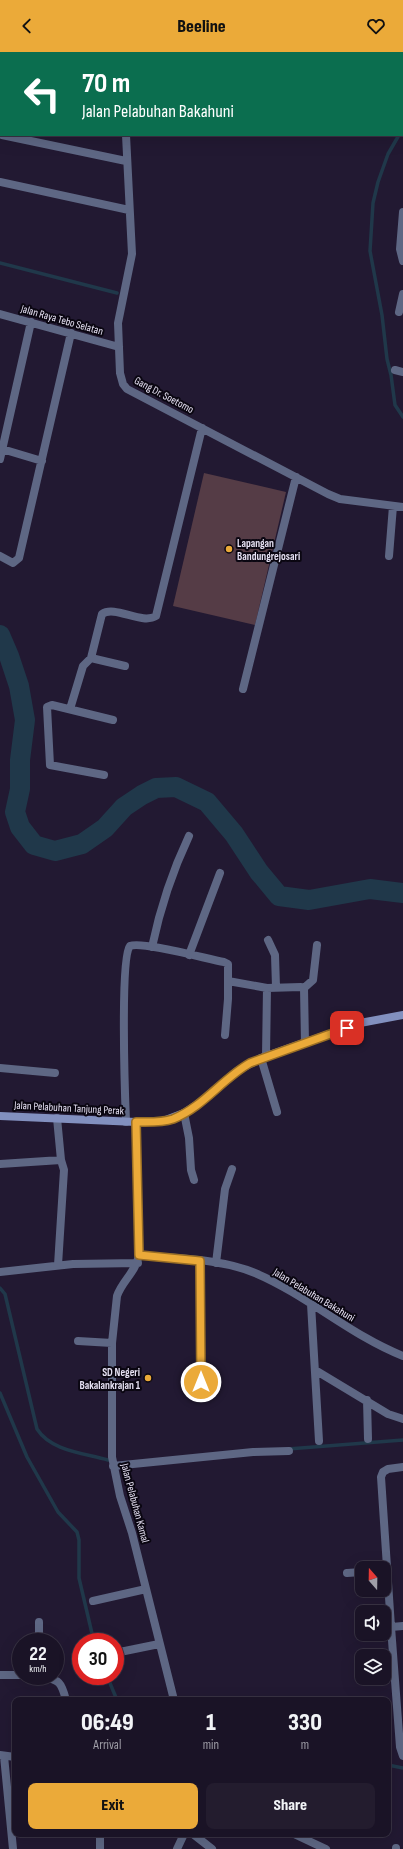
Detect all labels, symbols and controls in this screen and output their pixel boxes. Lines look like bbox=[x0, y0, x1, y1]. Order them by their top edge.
icon: back bbox=[16, 15, 38, 37]
icon: heart bbox=[365, 15, 387, 37]
text: Beeline bbox=[177, 16, 226, 37]
text: 70 m bbox=[82, 67, 130, 100]
icon: left bbox=[16, 68, 68, 120]
text: Jalan Pelabuhan Bakahuni bbox=[82, 101, 234, 122]
street label: Jalan Raya Tebo Selatan bbox=[18, 302, 105, 338]
street label: Gang Dr. Soetomo bbox=[132, 374, 196, 416]
place label: Lapangan Bandungrejosari bbox=[237, 537, 300, 563]
marker: Lapangan Bandungrejosari bbox=[224, 544, 234, 554]
pin bbox=[330, 1011, 364, 1045]
icon: arrive bbox=[336, 1017, 358, 1039]
street label: Jalan Pelabuhan Tanjung Perak bbox=[13, 1099, 125, 1117]
street label: Jalan Pelabuhan Bakahuni bbox=[270, 1265, 357, 1324]
position arrow bbox=[180, 1361, 222, 1403]
place label: SD Negeri Bakalankrajan 1 bbox=[79, 1366, 141, 1392]
marker: SD Negeri Bakalankrajan 1 bbox=[143, 1373, 153, 1383]
street label: Jalan Pelabuhan Kamal bbox=[118, 1461, 152, 1544]
north arrow bbox=[355, 1561, 391, 1597]
map controls bbox=[355, 1561, 391, 1685]
button: sound bbox=[355, 1605, 391, 1641]
speed limit sign: 30 bbox=[72, 1633, 124, 1685]
text: 22 bbox=[29, 1642, 47, 1666]
button: layers bbox=[355, 1649, 391, 1685]
text: km/h bbox=[29, 1663, 47, 1675]
text: 06:49 bbox=[81, 1708, 134, 1737]
text: 1 bbox=[206, 1708, 216, 1737]
text: 330 bbox=[288, 1708, 322, 1737]
text: Arrival bbox=[93, 1737, 121, 1753]
text: min bbox=[203, 1737, 219, 1753]
text: m bbox=[301, 1737, 309, 1753]
button: Exit bbox=[28, 1783, 198, 1829]
button: Share bbox=[206, 1783, 375, 1829]

